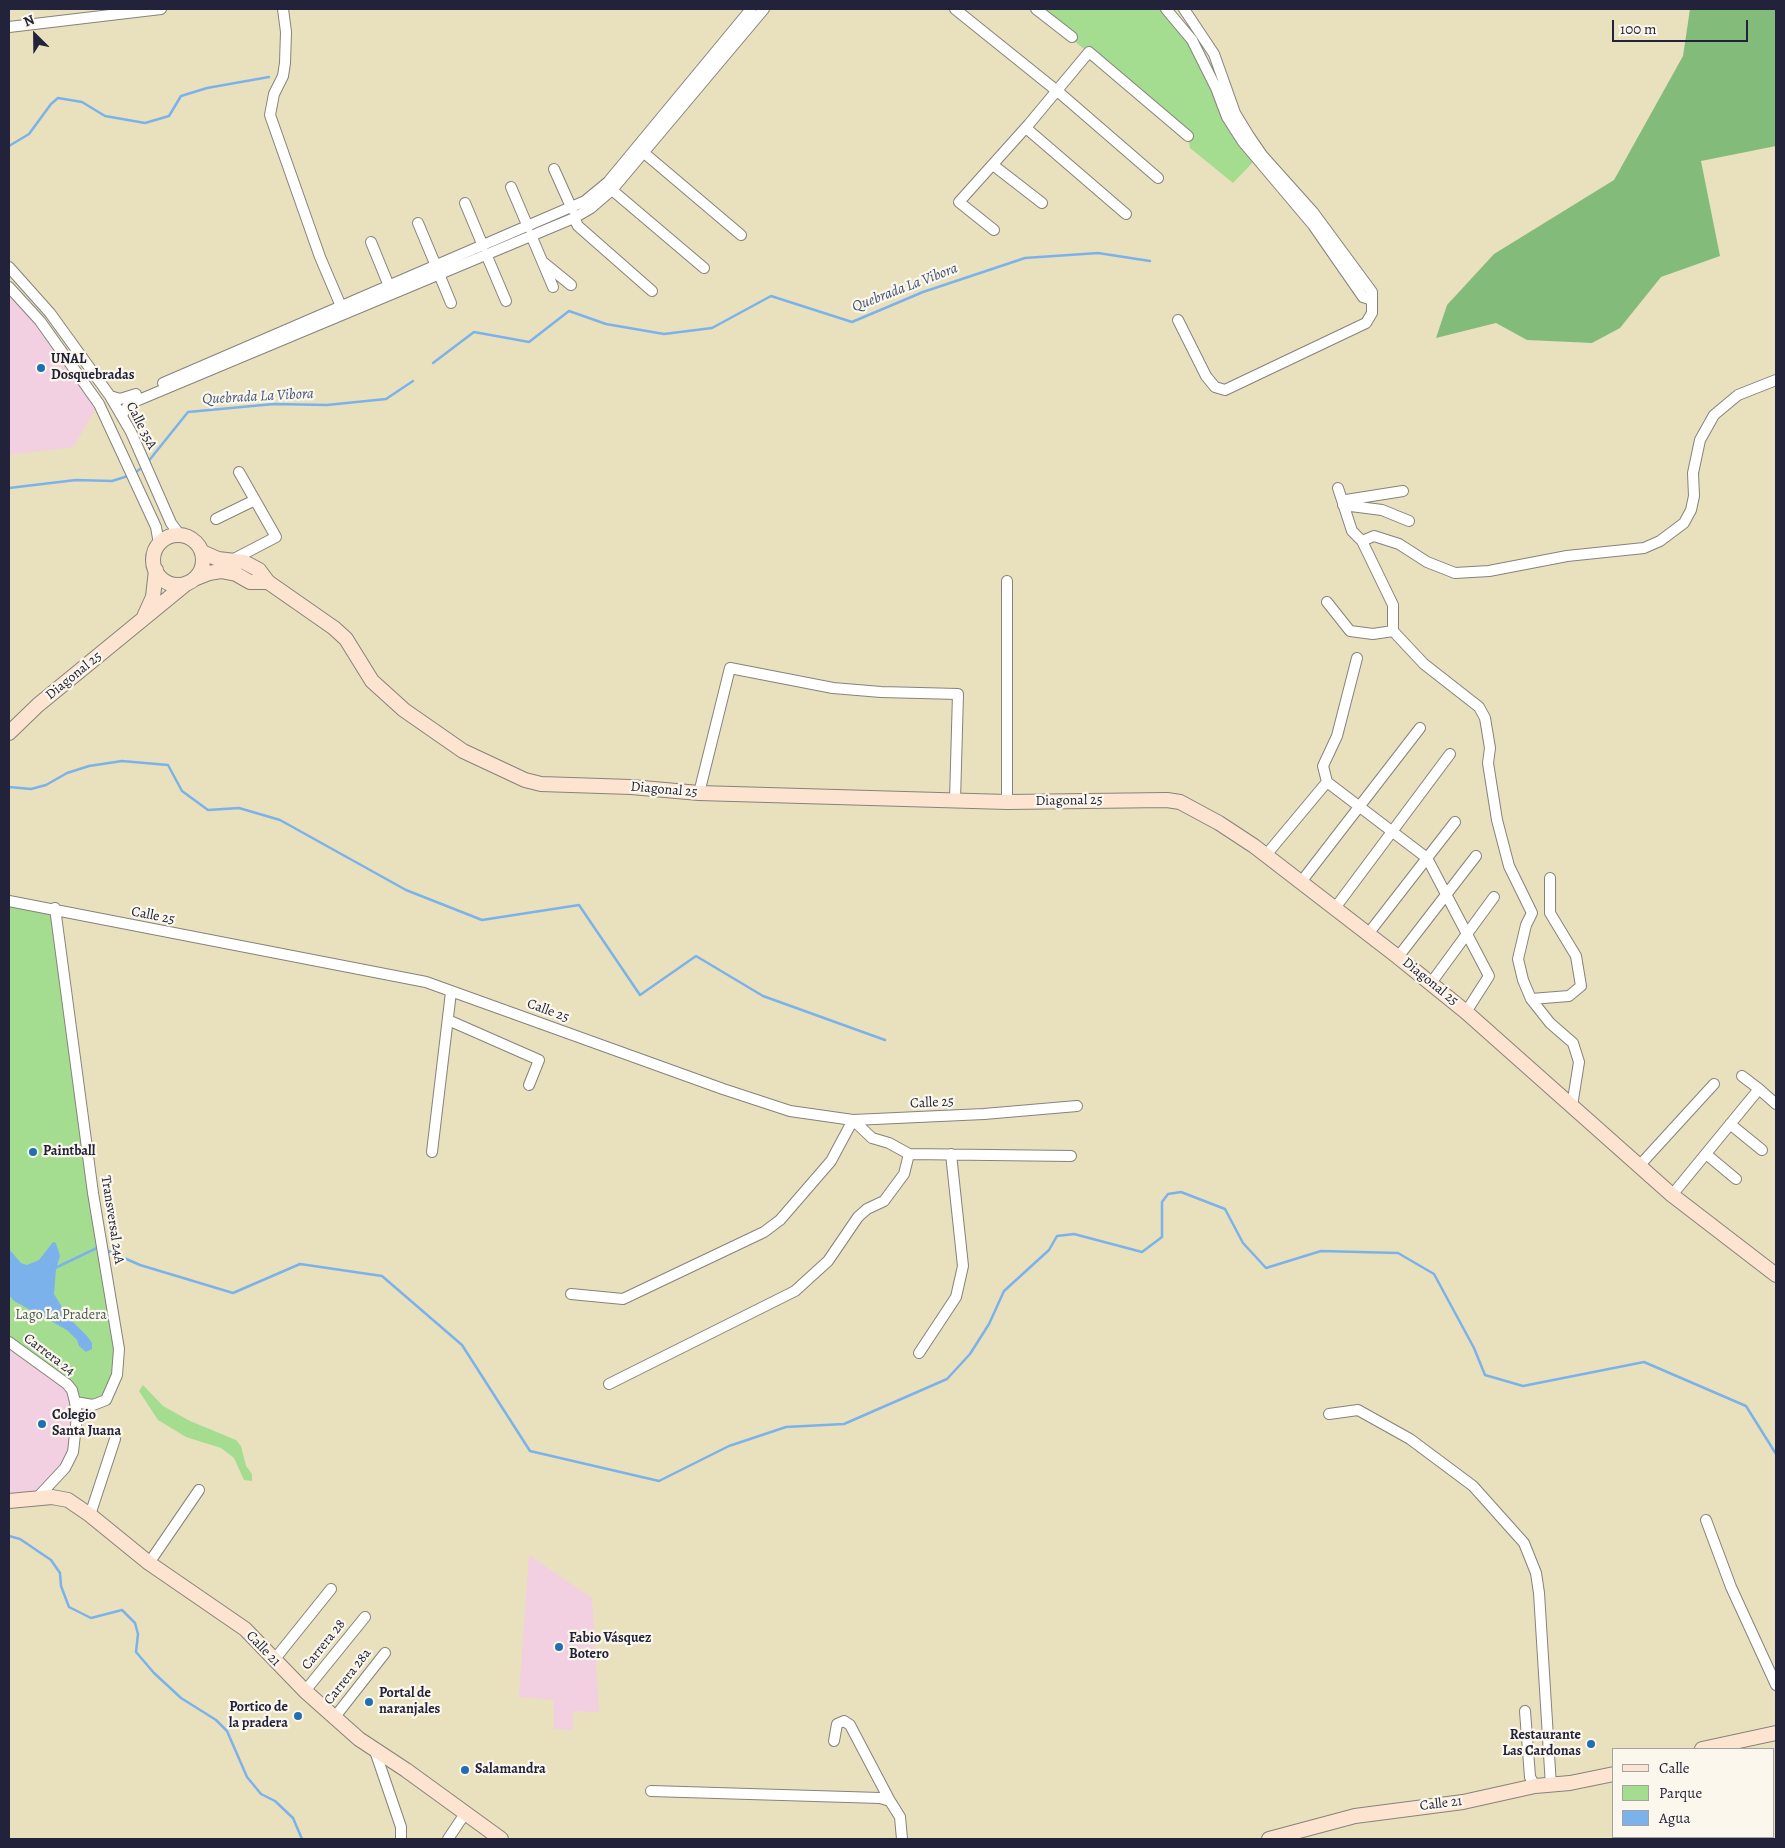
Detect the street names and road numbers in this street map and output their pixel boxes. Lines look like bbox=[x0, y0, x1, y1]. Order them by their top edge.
street label: Calle 35A bbox=[122, 399, 160, 453]
street label: Diagonal 25 bbox=[43, 648, 105, 704]
street label: Diagonal 25 bbox=[630, 779, 698, 801]
street label: Diagonal 25 bbox=[1035, 792, 1103, 810]
street label: Calle 25 bbox=[130, 904, 176, 928]
street label: Diagonal 25 bbox=[1399, 954, 1461, 1010]
street label: Calle 25 bbox=[525, 996, 571, 1026]
street label: Calle 25 bbox=[910, 1093, 954, 1113]
street label: Transversal 24A bbox=[97, 1175, 127, 1265]
street label: Carrera 24 bbox=[20, 1330, 78, 1380]
street label: Carrera 28 bbox=[299, 1616, 349, 1674]
street label: Calle 21 bbox=[242, 1628, 284, 1670]
street label: Carrera 28a bbox=[321, 1646, 375, 1708]
street label: Calle 21 bbox=[1419, 1793, 1463, 1815]

